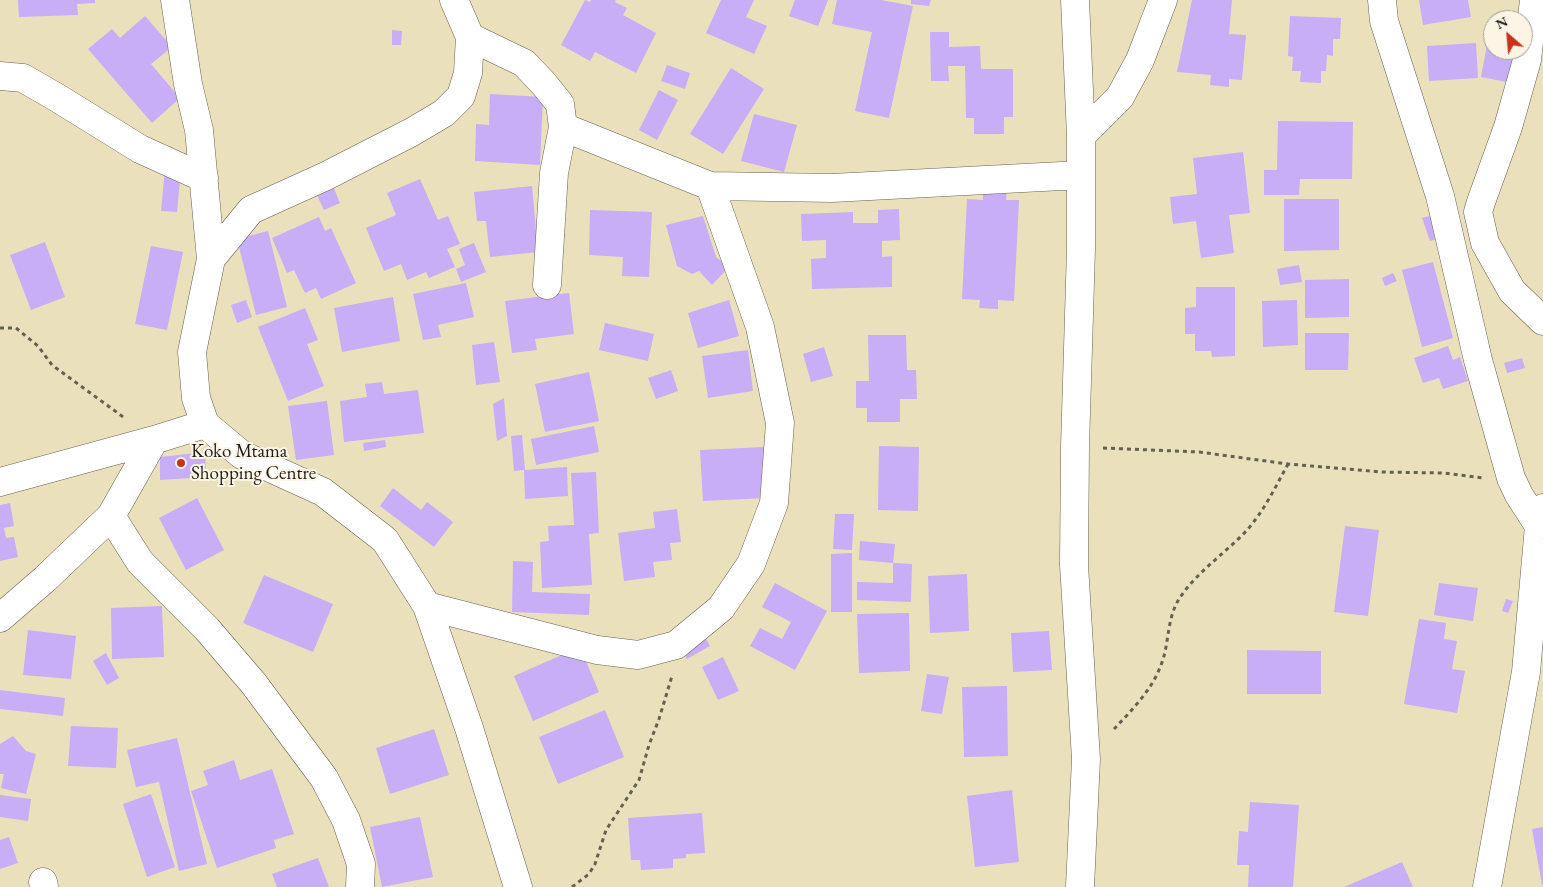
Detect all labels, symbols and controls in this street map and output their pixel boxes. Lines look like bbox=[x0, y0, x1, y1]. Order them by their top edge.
north arrow bbox=[1483, 10, 1533, 60]
text: N bbox=[1493, 12, 1511, 33]
place label: Koko Mtama Shopping Centre bbox=[191, 441, 316, 485]
marker: Koko Mtama Shopping Centre bbox=[175, 457, 187, 469]

